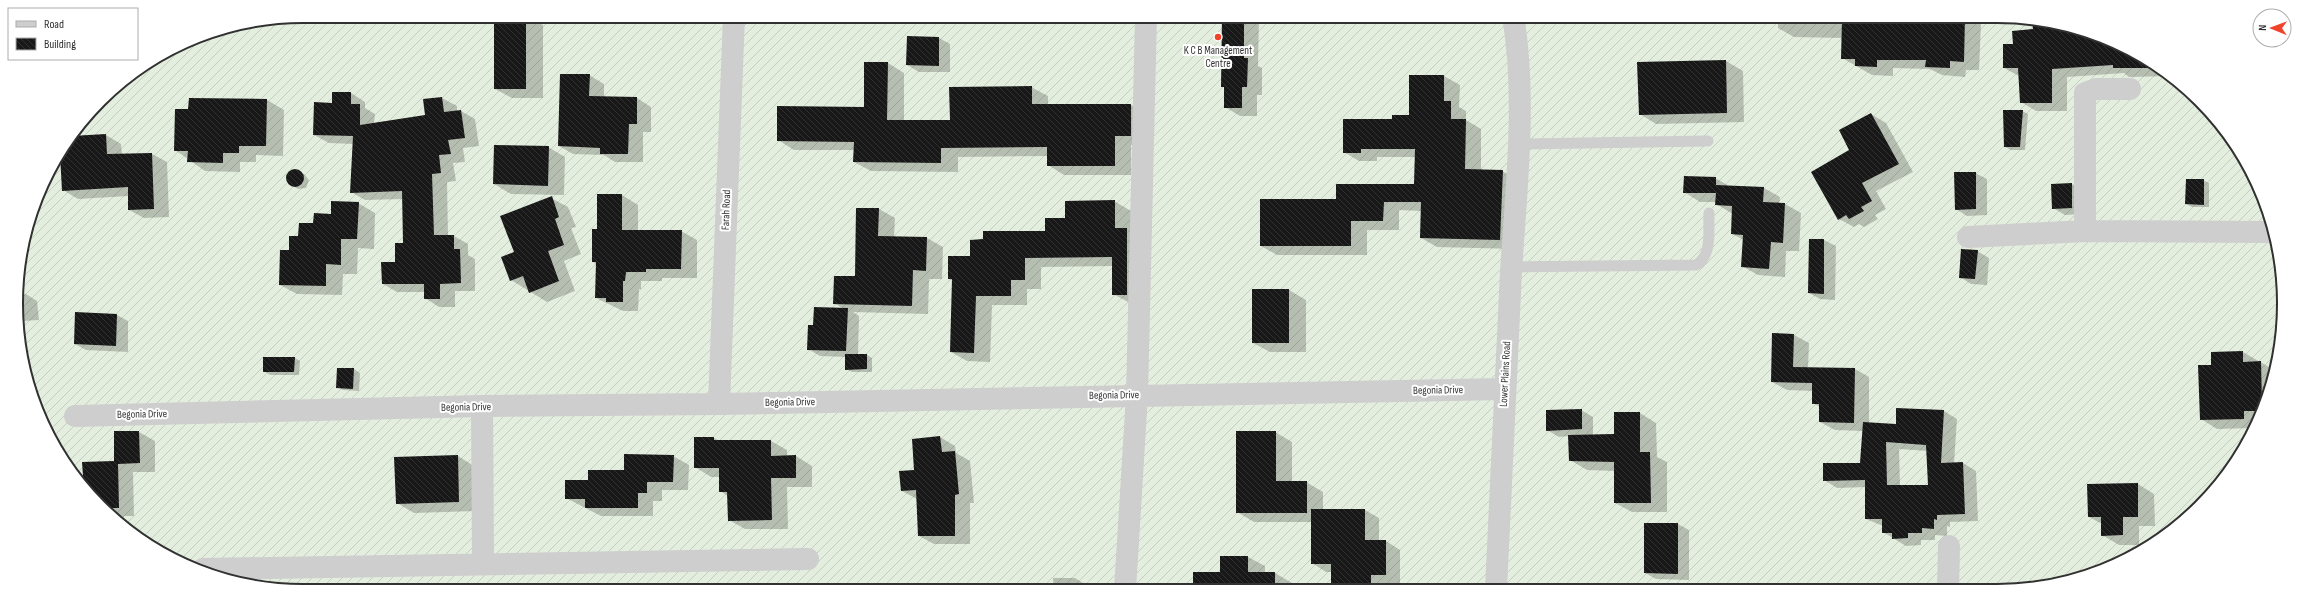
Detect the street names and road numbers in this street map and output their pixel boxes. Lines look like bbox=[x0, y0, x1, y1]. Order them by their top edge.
street label: Farah Road bbox=[719, 189, 733, 230]
street label: Lower Plains Road bbox=[1497, 340, 1513, 407]
street label: Begonia Drive bbox=[1413, 383, 1463, 397]
street label: Begonia Drive bbox=[1089, 388, 1139, 402]
street label: Begonia Drive bbox=[765, 395, 815, 409]
street label: Begonia Drive bbox=[441, 400, 491, 414]
street label: Begonia Drive bbox=[117, 407, 167, 421]

